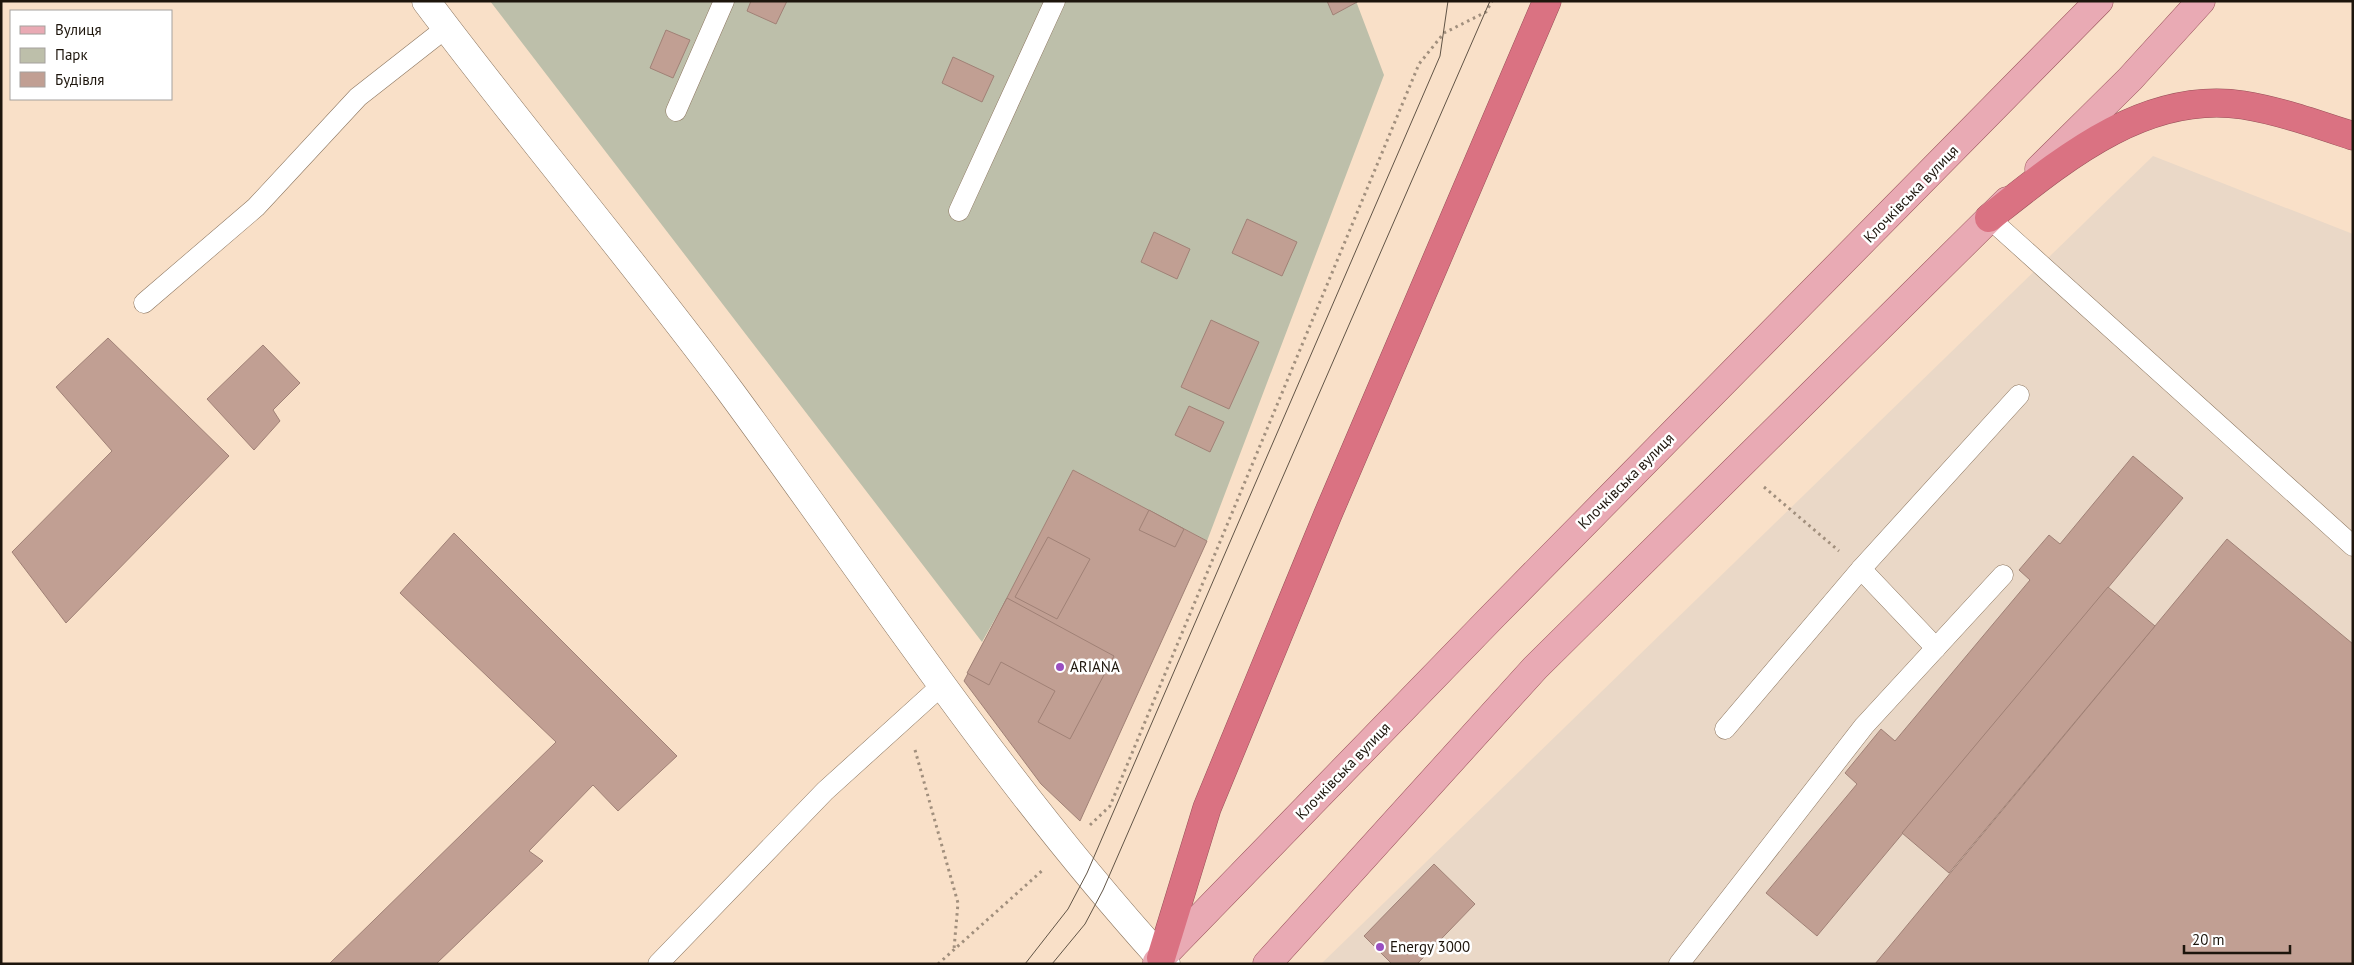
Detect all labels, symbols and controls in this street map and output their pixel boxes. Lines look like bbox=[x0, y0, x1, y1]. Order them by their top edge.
legend bbox=[10, 10, 172, 100]
text: Вулиця bbox=[55, 20, 102, 39]
text: Парк bbox=[55, 45, 88, 64]
text: Будівля bbox=[55, 70, 104, 89]
street label: Клочківська вулиця bbox=[1859, 141, 1962, 246]
street label: Клочківська вулиця bbox=[1574, 429, 1678, 533]
place label: ARIANA bbox=[1070, 657, 1120, 676]
marker: ARIANA bbox=[1054, 661, 1066, 673]
street label: Клочківська вулиця bbox=[1291, 718, 1394, 823]
scale bar bbox=[2184, 922, 2290, 954]
text: 20 m bbox=[2192, 930, 2225, 949]
place label: Energy 3000 bbox=[1390, 937, 1470, 956]
marker: Energy 3000 bbox=[1374, 941, 1386, 953]

